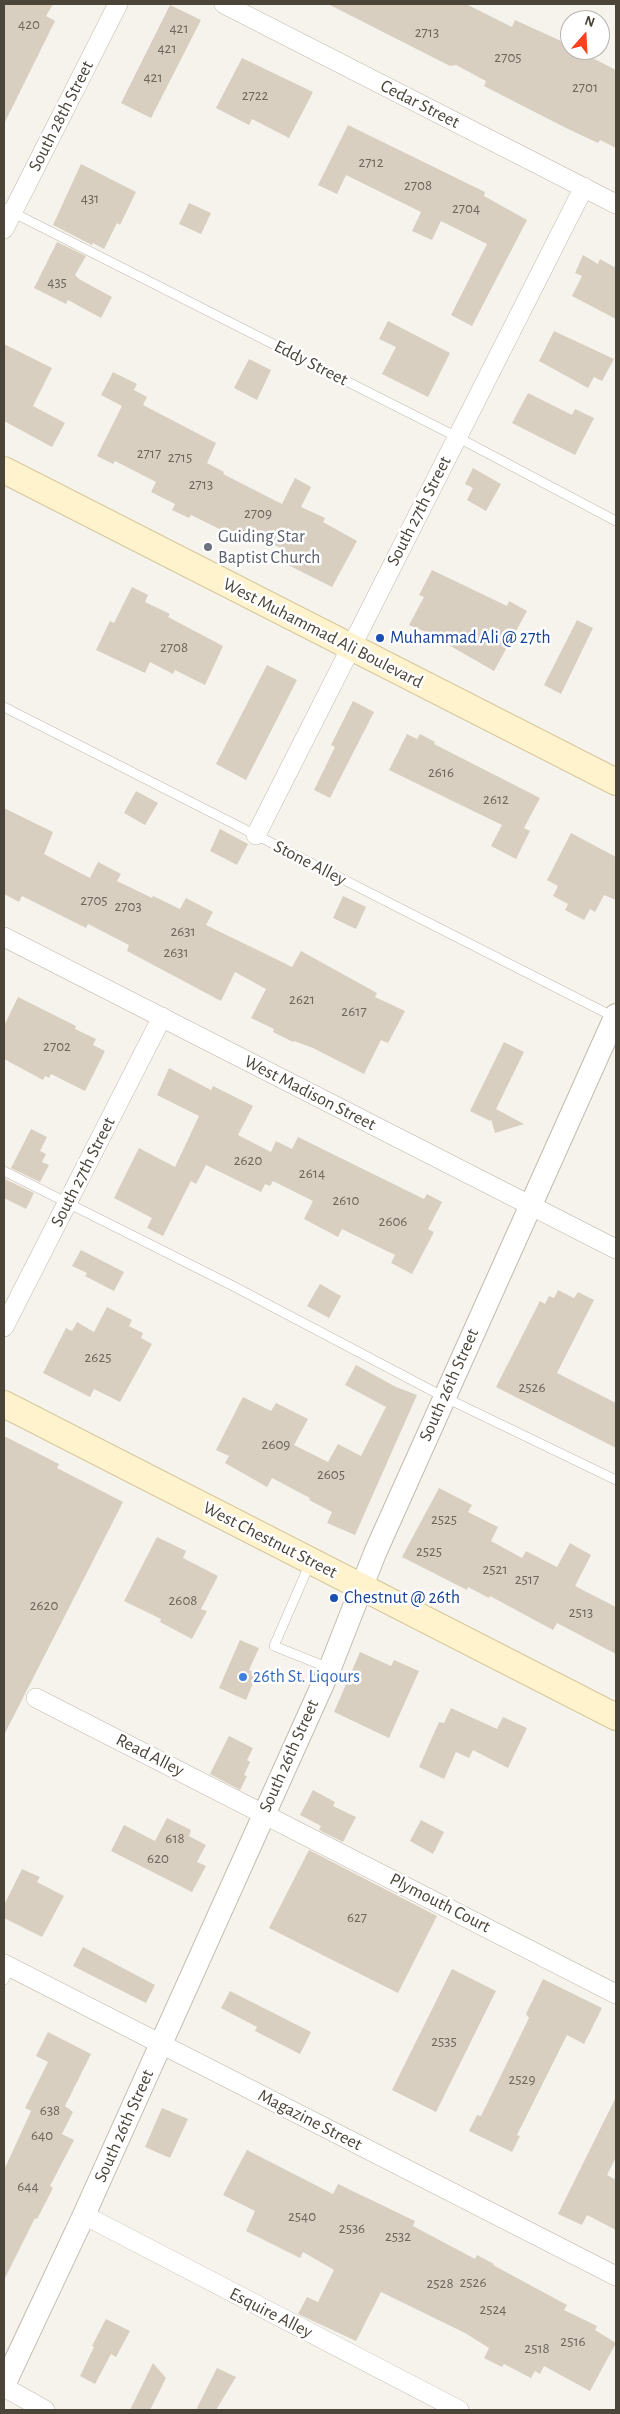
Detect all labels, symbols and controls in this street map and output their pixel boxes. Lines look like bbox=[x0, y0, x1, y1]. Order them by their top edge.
north arrow bbox=[560, 10, 610, 60]
text: N bbox=[583, 14, 596, 30]
house number: 420 bbox=[18, 15, 40, 33]
house number: 421 bbox=[169, 19, 189, 37]
house number: 2713 bbox=[415, 23, 439, 41]
house number: 421 bbox=[157, 39, 177, 57]
house number: 2705 bbox=[494, 48, 522, 66]
street label: South 28th Street bbox=[24, 57, 98, 175]
house number: 421 bbox=[143, 68, 163, 86]
street label: Cedar Street bbox=[377, 75, 463, 133]
house number: 2701 bbox=[572, 78, 598, 96]
house number: 2722 bbox=[242, 86, 268, 104]
house number: 2712 bbox=[358, 153, 384, 171]
house number: 2708 bbox=[404, 176, 432, 194]
house number: 431 bbox=[81, 189, 99, 207]
house number: 2704 bbox=[452, 199, 480, 217]
house number: 435 bbox=[47, 273, 67, 291]
street label: Eddy Street bbox=[271, 335, 351, 391]
house number: 2717 bbox=[137, 444, 161, 462]
house number: 2715 bbox=[168, 448, 192, 466]
street label: South 27th Street bbox=[382, 452, 456, 570]
house number: 2713 bbox=[189, 475, 213, 493]
house number: 2709 bbox=[244, 504, 272, 522]
place label: Guiding Star Baptist Church bbox=[218, 526, 320, 568]
marker: Guiding Star Baptist Church bbox=[202, 541, 214, 553]
street label: West Muhammad Ali Boulevard bbox=[219, 573, 427, 693]
place label: Muhammad Ali @ 27th bbox=[390, 627, 551, 649]
marker: Muhammad Ali @ 27th bbox=[374, 632, 386, 644]
house number: 2708 bbox=[160, 638, 188, 656]
house number: 2616 bbox=[428, 763, 454, 781]
house number: 2612 bbox=[483, 790, 509, 808]
street label: Stone Alley bbox=[270, 836, 350, 890]
house number: 2705 bbox=[80, 891, 108, 909]
house number: 2703 bbox=[114, 897, 142, 915]
house number: 2631 bbox=[170, 922, 196, 940]
house number: 2631 bbox=[163, 943, 189, 961]
house number: 2621 bbox=[289, 990, 315, 1008]
house number: 2617 bbox=[341, 1002, 367, 1020]
house number: 2702 bbox=[43, 1037, 71, 1055]
street label: West Madison Street bbox=[241, 1050, 379, 1136]
street label: South 27th Street bbox=[46, 1113, 120, 1231]
house number: 2620 bbox=[234, 1151, 262, 1169]
house number: 2614 bbox=[299, 1164, 325, 1182]
house number: 2610 bbox=[333, 1191, 359, 1209]
house number: 2606 bbox=[379, 1212, 407, 1230]
street label: South 26th Street bbox=[414, 1325, 484, 1445]
house number: 2625 bbox=[85, 1348, 111, 1366]
house number: 2526 bbox=[519, 1378, 545, 1396]
house number: 2609 bbox=[262, 1435, 290, 1453]
house number: 2605 bbox=[317, 1465, 345, 1483]
street label: West Chestnut Street bbox=[199, 1497, 341, 1583]
house number: 2525 bbox=[431, 1510, 457, 1528]
house number: 2525 bbox=[416, 1542, 442, 1560]
house number: 2521 bbox=[482, 1560, 508, 1578]
house number: 2517 bbox=[515, 1570, 539, 1588]
place label: Chestnut @ 26th bbox=[344, 1587, 460, 1609]
house number: 2608 bbox=[169, 1591, 197, 1609]
marker: Chestnut @ 26th bbox=[328, 1592, 340, 1604]
house number: 2620 bbox=[30, 1596, 58, 1614]
house number: 2513 bbox=[569, 1603, 593, 1621]
place label: 26th St. Liqours bbox=[253, 1666, 360, 1688]
marker: 26th St. Liqours bbox=[237, 1671, 249, 1683]
street label: South 26th Street bbox=[254, 1696, 324, 1816]
street label: Read Alley bbox=[112, 1729, 188, 1781]
house number: 618 bbox=[165, 1829, 185, 1847]
house number: 620 bbox=[147, 1849, 169, 1867]
street label: Plymouth Court bbox=[386, 1868, 494, 1938]
house number: 627 bbox=[347, 1908, 367, 1926]
house number: 2535 bbox=[431, 2032, 457, 2050]
street label: South 26th Street bbox=[89, 2066, 159, 2186]
house number: 2529 bbox=[509, 2070, 535, 2088]
street label: Magazine Street bbox=[254, 2085, 366, 2155]
house number: 638 bbox=[40, 2101, 60, 2119]
house number: 640 bbox=[31, 2126, 53, 2144]
house number: 644 bbox=[17, 2177, 39, 2195]
house number: 2540 bbox=[288, 2207, 316, 2225]
house number: 2536 bbox=[339, 2219, 365, 2237]
house number: 2532 bbox=[385, 2227, 411, 2245]
house number: 2526 bbox=[460, 2273, 486, 2291]
house number: 2528 bbox=[426, 2274, 454, 2292]
street label: Esquire Alley bbox=[226, 2283, 316, 2343]
house number: 2524 bbox=[479, 2300, 507, 2318]
house number: 2516 bbox=[560, 2332, 586, 2350]
house number: 2518 bbox=[524, 2339, 550, 2357]

